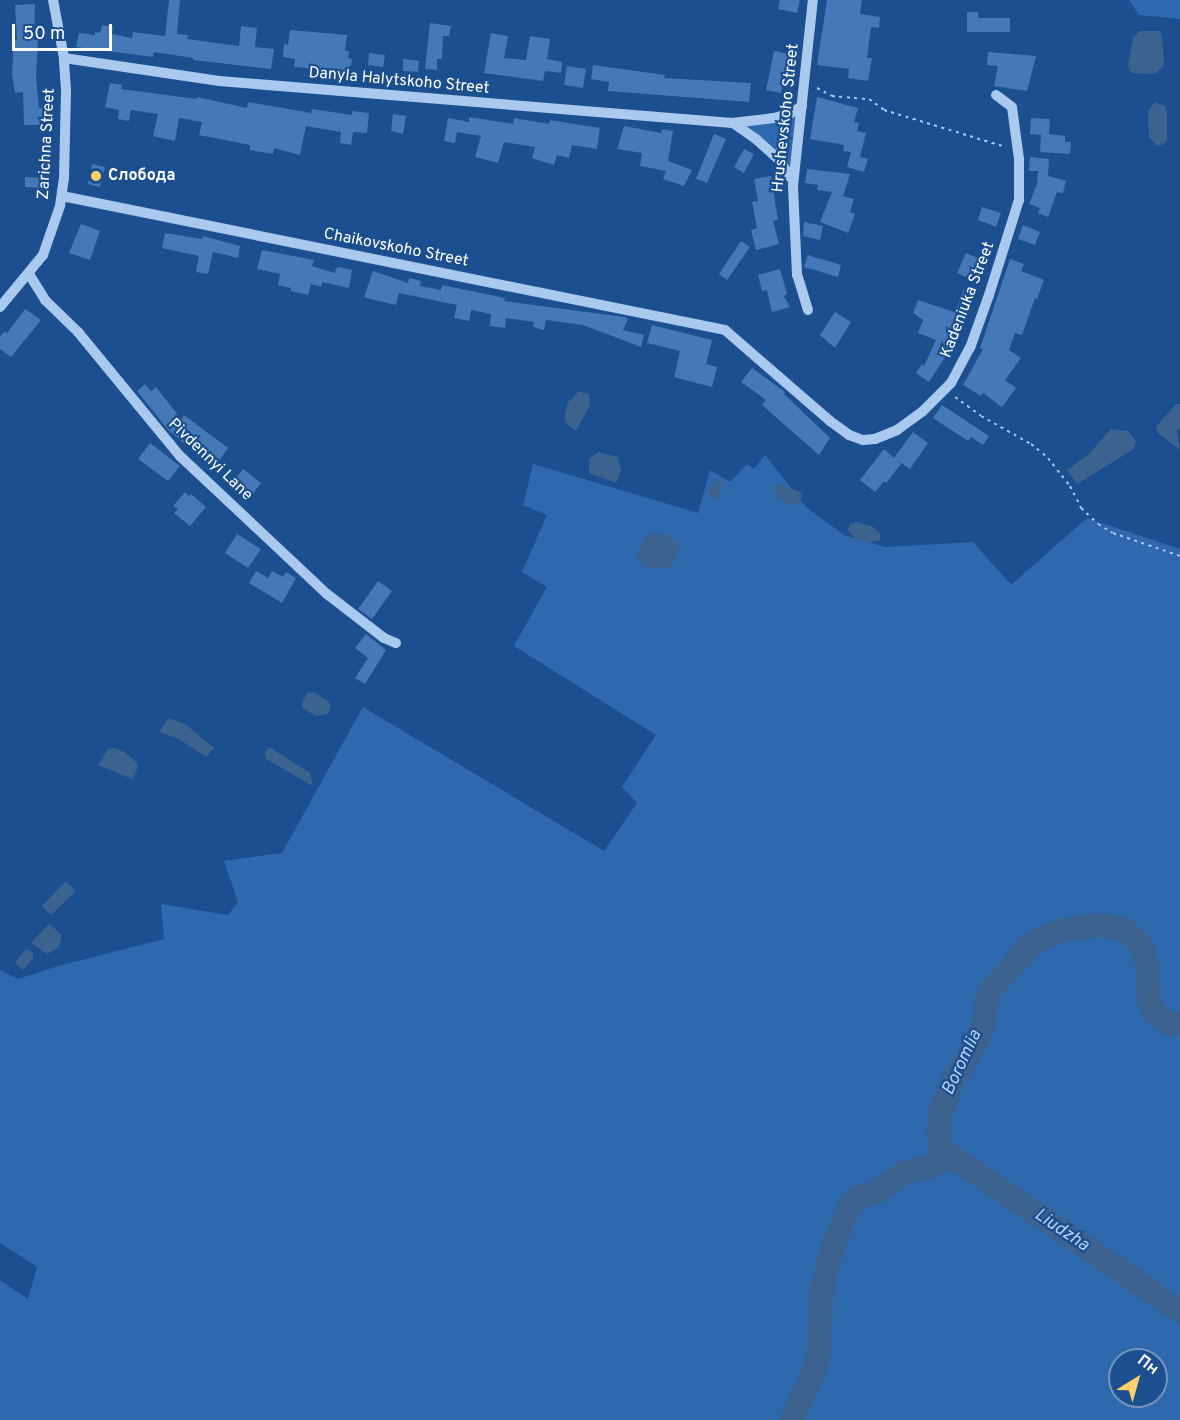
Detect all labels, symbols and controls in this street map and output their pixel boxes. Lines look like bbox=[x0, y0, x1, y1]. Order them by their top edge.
scale bar bbox=[15, 12, 116, 50]
text: 50 m bbox=[23, 23, 65, 46]
street label: Hrushevskoho Street bbox=[769, 43, 803, 193]
street label: Danylа Halytskoho Street bbox=[308, 64, 490, 98]
street label: Zarichna Street bbox=[34, 88, 60, 200]
place label: Слобода bbox=[108, 166, 175, 186]
marker: Слобода bbox=[89, 169, 103, 183]
street label: Chaikovskoho Street bbox=[322, 225, 470, 271]
street label: Kadeniuka Street bbox=[937, 239, 999, 361]
street label: Pivdennyi Lane bbox=[164, 415, 256, 505]
water label: Boromlia bbox=[939, 1027, 987, 1099]
water label: Liudzha bbox=[1029, 1205, 1093, 1257]
north arrow bbox=[1108, 1348, 1168, 1408]
text: Пн bbox=[1133, 1351, 1162, 1380]

